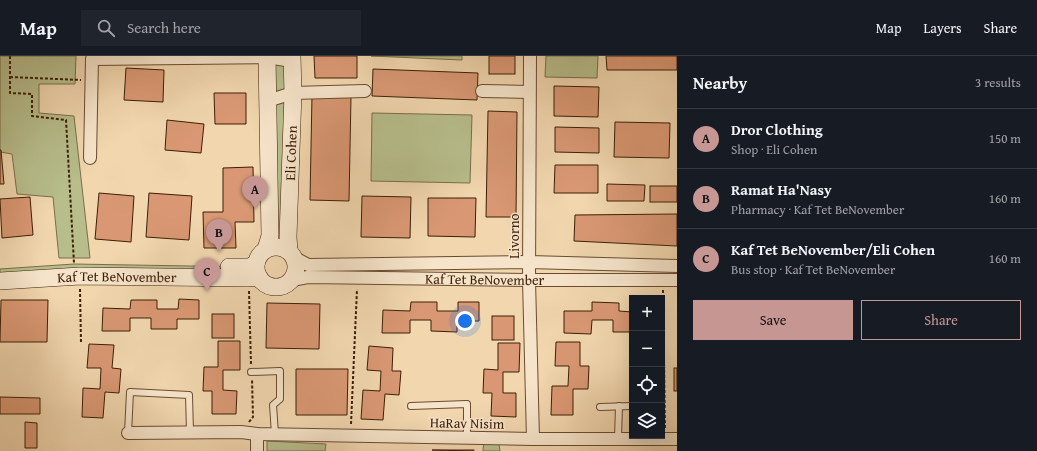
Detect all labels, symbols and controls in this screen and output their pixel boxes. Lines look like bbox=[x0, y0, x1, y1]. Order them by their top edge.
search box bbox=[81, 10, 361, 46]
text: Map bbox=[20, 14, 57, 42]
icon: search bbox=[95, 17, 117, 39]
text: Search here bbox=[127, 17, 201, 38]
text: Map bbox=[876, 18, 902, 38]
text: Layers bbox=[924, 18, 962, 38]
text: Share bbox=[984, 18, 1017, 38]
text: Nearby bbox=[693, 70, 747, 95]
text: 3 results bbox=[975, 73, 1021, 92]
text: Dror Clothing bbox=[731, 119, 823, 140]
street label: Eli Cohen bbox=[280, 125, 302, 181]
text: A bbox=[702, 129, 710, 148]
text: 150 m bbox=[989, 129, 1021, 148]
text: Shop · Eli Cohen bbox=[731, 140, 817, 159]
pin: A bbox=[242, 176, 268, 209]
text: Ramat Ha'Nasy bbox=[731, 179, 832, 200]
text: B bbox=[702, 189, 710, 208]
text: 160 m bbox=[989, 189, 1021, 208]
text: Pharmacy · Kaf Tet BeNovember bbox=[731, 200, 904, 219]
street label: Livorno bbox=[504, 213, 524, 259]
pin: B bbox=[206, 219, 232, 252]
text: Kaf Tet BeNovember/Eli Cohen bbox=[731, 239, 935, 260]
text: C bbox=[702, 249, 710, 268]
text: 160 m bbox=[989, 249, 1021, 268]
pin: C bbox=[194, 258, 220, 291]
text: Bus stop · Kaf Tet BeNovember bbox=[731, 260, 895, 279]
street label: Kaf Tet BeNovember bbox=[57, 266, 177, 287]
street label: Kaf Tet BeNovember bbox=[425, 269, 545, 290]
map controls bbox=[629, 295, 665, 439]
button: + bbox=[629, 295, 665, 331]
button: Save bbox=[693, 300, 853, 340]
button: Share bbox=[861, 300, 1021, 340]
your location bbox=[455, 311, 475, 331]
button: − bbox=[629, 331, 665, 367]
button: locate bbox=[629, 367, 665, 403]
button: layers bbox=[629, 403, 665, 439]
street label: HaRav Nisim bbox=[430, 412, 505, 434]

